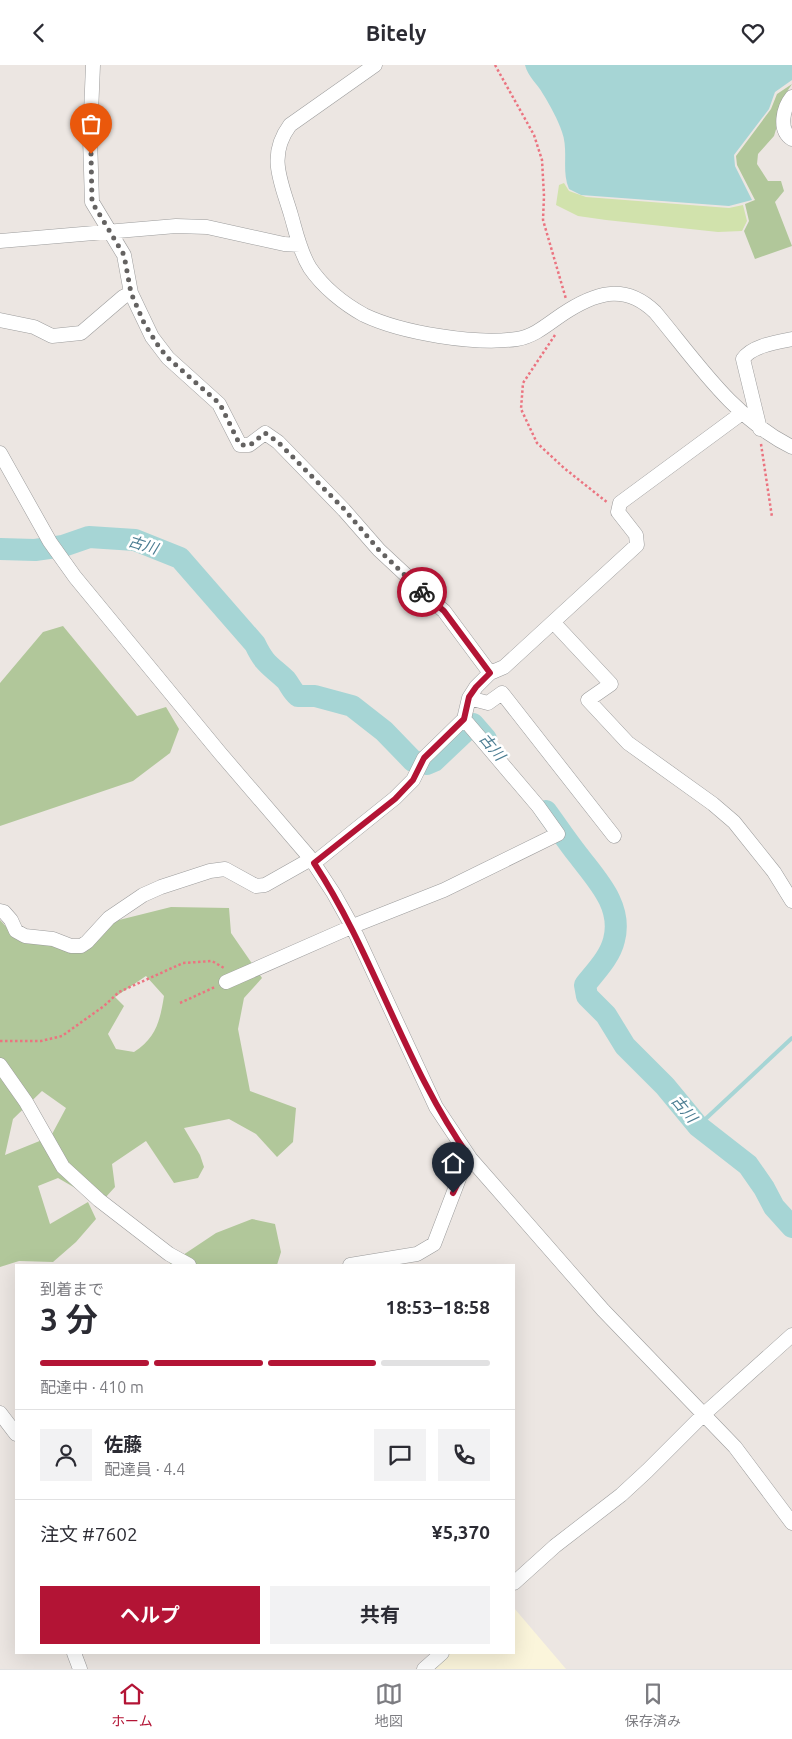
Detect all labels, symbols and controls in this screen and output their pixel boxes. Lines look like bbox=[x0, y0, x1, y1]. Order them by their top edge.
icon: back bbox=[25, 19, 53, 47]
icon: heart bbox=[739, 19, 767, 47]
text: Bitely bbox=[366, 20, 426, 45]
pin bbox=[70, 103, 112, 154]
icon: bag bbox=[77, 110, 105, 138]
water label: 古川 bbox=[126, 532, 162, 558]
courier bbox=[397, 567, 447, 617]
icon: bike bbox=[408, 578, 436, 606]
water label: 古川 bbox=[476, 730, 510, 765]
water label: 古川 bbox=[668, 1092, 702, 1127]
pin bbox=[432, 1142, 474, 1193]
icon: home bbox=[439, 1149, 467, 1177]
text: 到着まで bbox=[40, 1280, 104, 1298]
text: 18:53–18:58 bbox=[385, 1296, 490, 1318]
text: 3 分 bbox=[40, 1301, 98, 1337]
text: 配達中 · 410 m bbox=[40, 1378, 144, 1396]
button: person bbox=[40, 1429, 92, 1481]
button: chat bbox=[374, 1429, 426, 1481]
button: phone bbox=[438, 1429, 490, 1481]
text: 佐藤 bbox=[104, 1433, 142, 1455]
text: 配達員 · 4.4 bbox=[104, 1460, 185, 1478]
text: ¥5,370 bbox=[432, 1521, 490, 1543]
text: 注文 #7602 bbox=[40, 1523, 138, 1545]
button: ヘルプ bbox=[40, 1586, 260, 1644]
button: 共有 bbox=[270, 1586, 490, 1644]
tab: ホーム bbox=[111, 1680, 153, 1730]
tab: 地図 bbox=[375, 1680, 403, 1730]
tab: 保存済み bbox=[625, 1680, 681, 1730]

